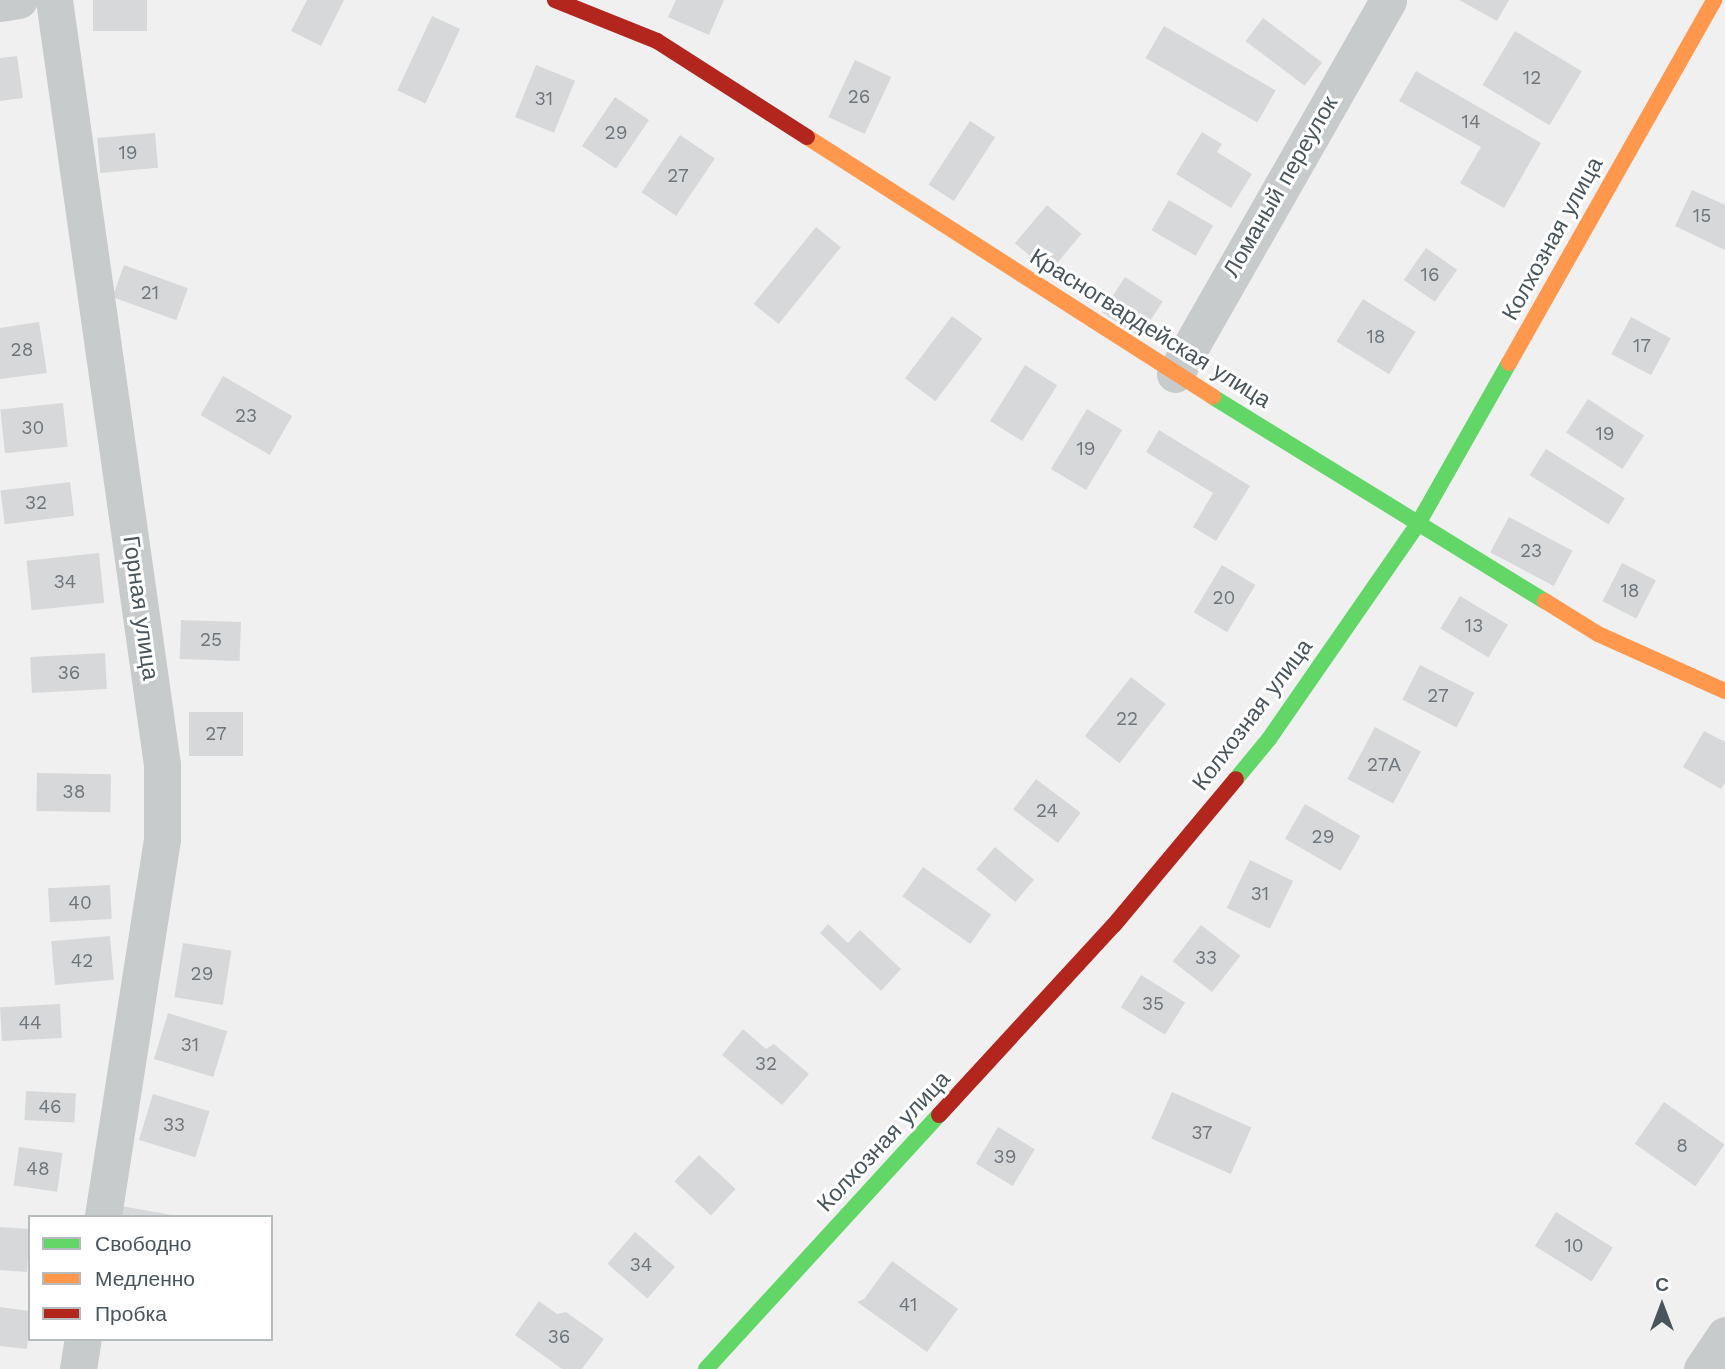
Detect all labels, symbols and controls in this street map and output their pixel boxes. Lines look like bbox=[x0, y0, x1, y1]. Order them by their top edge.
house number: 12 bbox=[1523, 67, 1541, 89]
house number: 26 bbox=[848, 86, 870, 108]
house number: 31 bbox=[535, 88, 553, 110]
street label: Ломаный переулок bbox=[1218, 92, 1344, 282]
house number: 14 bbox=[1461, 111, 1481, 133]
house number: 29 bbox=[605, 122, 627, 144]
house number: 19 bbox=[118, 142, 138, 164]
street label: Колхозная улица bbox=[1497, 153, 1609, 325]
house number: 27 bbox=[667, 165, 689, 187]
house number: 15 bbox=[1693, 205, 1711, 227]
street label: Красногвардейская улица bbox=[1024, 243, 1276, 415]
house number: 16 bbox=[1421, 264, 1439, 286]
house number: 21 bbox=[141, 282, 159, 304]
house number: 18 bbox=[1366, 326, 1386, 348]
house number: 17 bbox=[1633, 335, 1651, 357]
house number: 28 bbox=[11, 339, 33, 361]
house number: 23 bbox=[235, 405, 257, 427]
house number: 30 bbox=[22, 417, 44, 439]
house number: 19 bbox=[1595, 423, 1615, 445]
house number: 19 bbox=[1076, 438, 1096, 460]
house number: 32 bbox=[25, 492, 47, 514]
street label: Горная улица bbox=[116, 534, 164, 682]
house number: 23 bbox=[1520, 540, 1542, 562]
house number: 34 bbox=[54, 571, 76, 593]
house number: 18 bbox=[1620, 580, 1640, 602]
house number: 20 bbox=[1213, 587, 1235, 609]
house number: 13 bbox=[1465, 615, 1483, 637]
house number: 25 bbox=[200, 629, 222, 651]
street label: Колхозная улица bbox=[1187, 634, 1319, 796]
house number: 36 bbox=[58, 662, 80, 684]
house number: 27 bbox=[1427, 685, 1449, 707]
house number: 22 bbox=[1116, 708, 1138, 730]
house number: 27 bbox=[205, 723, 227, 745]
house number: 27А bbox=[1367, 754, 1401, 776]
house number: 38 bbox=[63, 781, 85, 803]
house number: 24 bbox=[1036, 800, 1058, 822]
house number: 29 bbox=[1312, 826, 1334, 848]
house number: 31 bbox=[1251, 883, 1269, 905]
house number: 40 bbox=[68, 892, 92, 914]
house number: 33 bbox=[1195, 947, 1217, 969]
house number: 42 bbox=[71, 950, 93, 972]
house number: 29 bbox=[191, 963, 213, 985]
house number: 35 bbox=[1142, 993, 1164, 1015]
house number: 44 bbox=[18, 1012, 42, 1034]
house number: 31 bbox=[181, 1034, 199, 1056]
house number: 32 bbox=[755, 1053, 777, 1075]
street label: Колхозная улица bbox=[812, 1066, 956, 1218]
house number: 46 bbox=[38, 1096, 62, 1118]
house number: 33 bbox=[163, 1114, 185, 1136]
house number: 37 bbox=[1192, 1122, 1212, 1144]
house number: 8 bbox=[1676, 1135, 1688, 1157]
house number: 39 bbox=[994, 1146, 1016, 1168]
house number: 48 bbox=[26, 1158, 50, 1180]
legend bbox=[28, 1215, 273, 1341]
text: Свободно bbox=[95, 1231, 192, 1256]
house number: 10 bbox=[1564, 1235, 1584, 1257]
house number: 34 bbox=[630, 1254, 652, 1276]
text: Медленно bbox=[95, 1266, 195, 1291]
north arrow bbox=[1627, 1271, 1697, 1341]
text: С bbox=[1655, 1273, 1669, 1296]
house number: 41 bbox=[899, 1294, 917, 1316]
text: Пробка bbox=[95, 1301, 167, 1326]
house number: 36 bbox=[548, 1326, 570, 1348]

